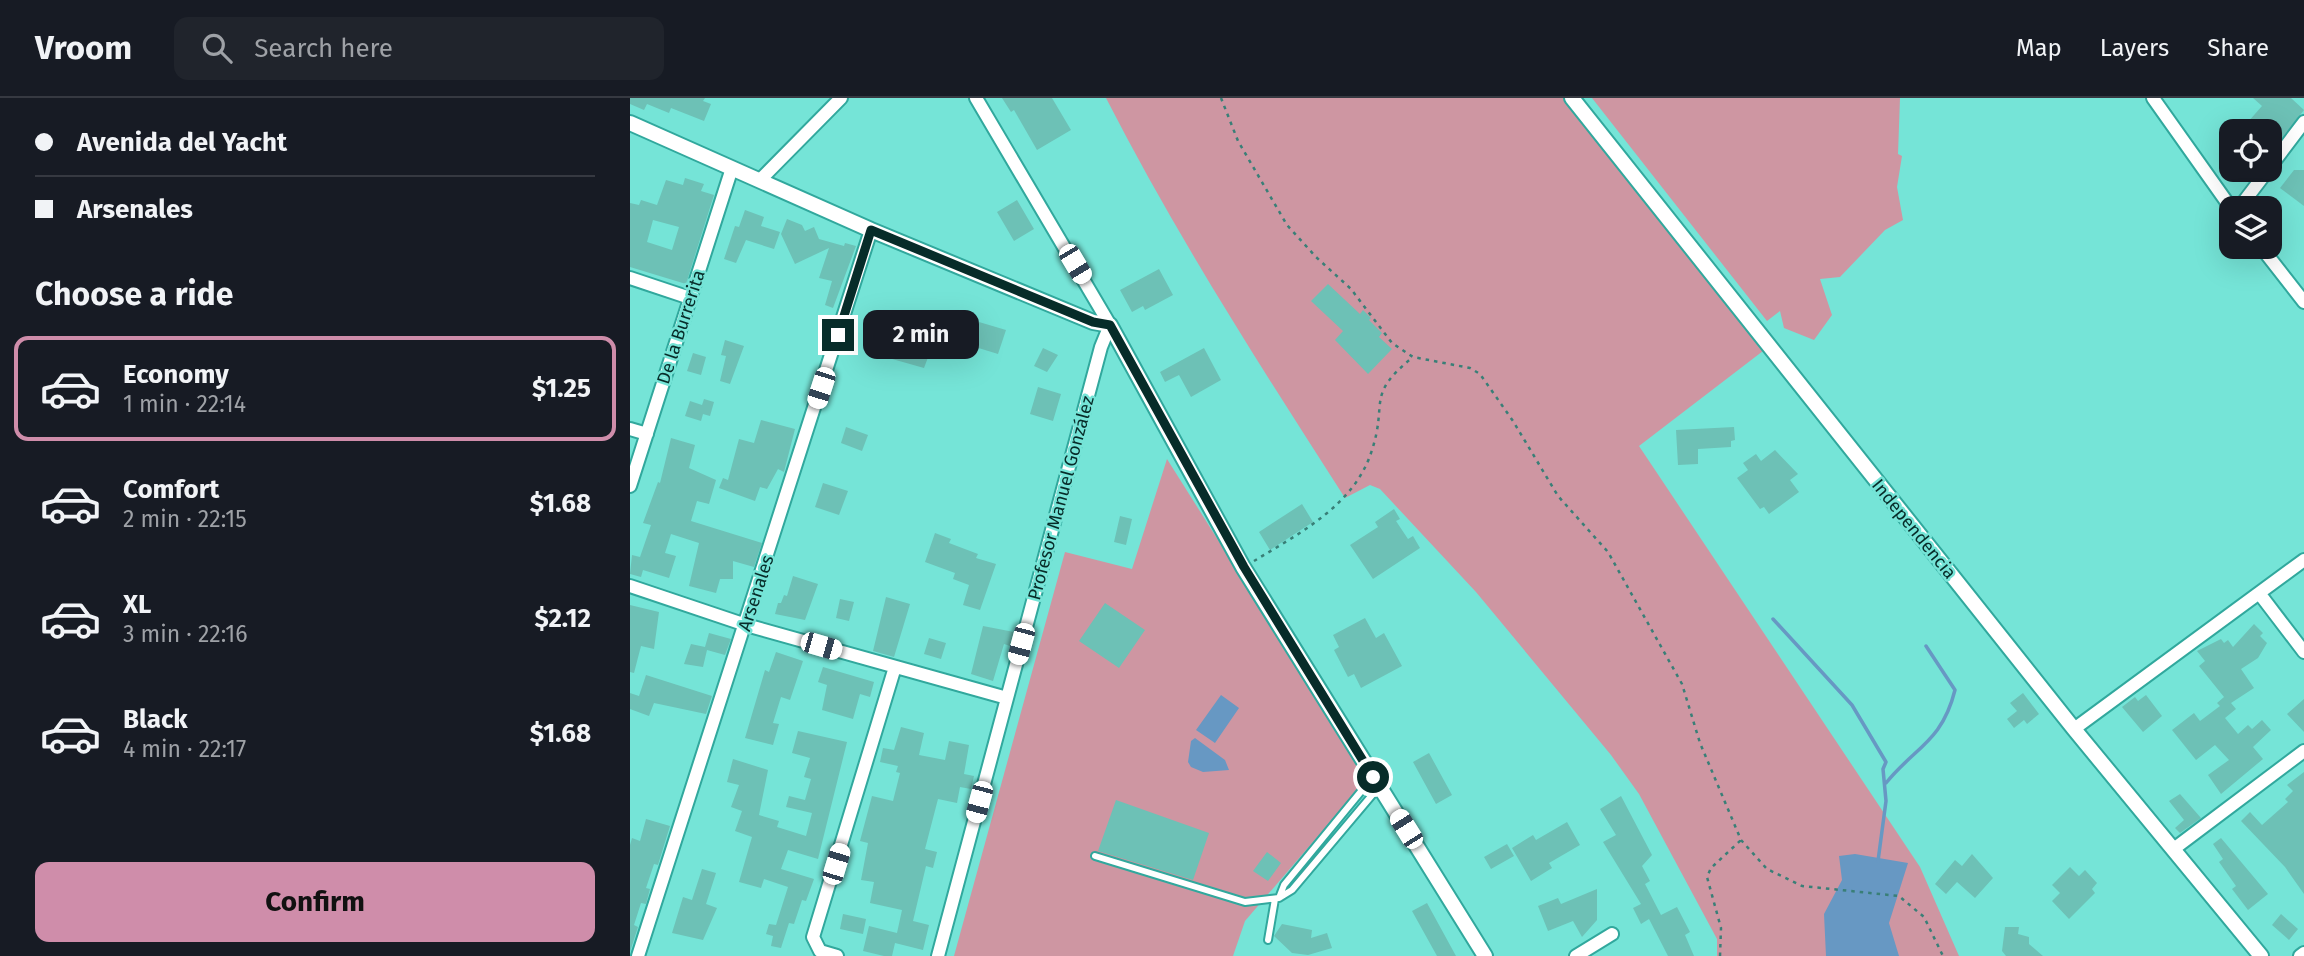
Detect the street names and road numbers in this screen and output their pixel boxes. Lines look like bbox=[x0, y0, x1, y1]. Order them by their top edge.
street label: De la Burrerita bbox=[652, 267, 710, 387]
street label: Profesor Manuel González bbox=[1023, 393, 1099, 602]
street label: Independencia bbox=[1867, 475, 1961, 583]
street label: Arsenales bbox=[733, 552, 779, 634]

